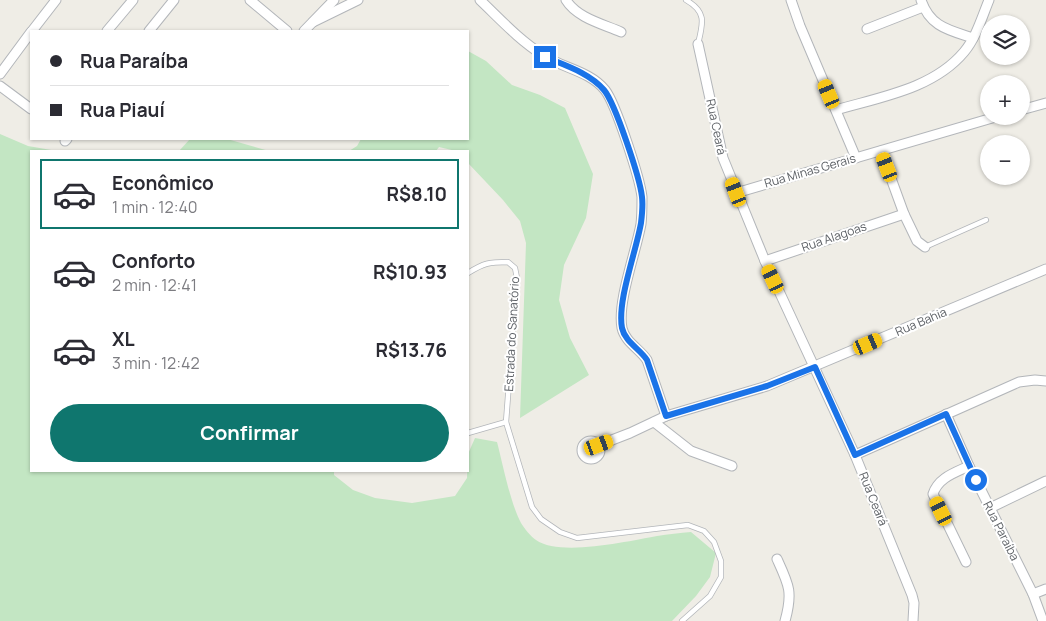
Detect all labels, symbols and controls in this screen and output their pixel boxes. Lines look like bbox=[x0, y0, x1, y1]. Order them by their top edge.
map controls bbox=[980, 15, 1030, 185]
button: layers bbox=[980, 15, 1030, 65]
route end bbox=[534, 46, 556, 68]
text: Rua Paraíba bbox=[80, 48, 188, 74]
button: + bbox=[980, 75, 1030, 125]
car bbox=[816, 77, 841, 111]
text: Rua Piauí bbox=[80, 97, 165, 123]
street label: Rua Ceará bbox=[702, 97, 731, 156]
button: − bbox=[980, 135, 1030, 185]
street label: Rua Minas Gerais bbox=[762, 149, 858, 192]
car bbox=[874, 150, 899, 184]
text: Econômico bbox=[112, 170, 214, 196]
icon: car bbox=[52, 172, 97, 217]
car bbox=[723, 175, 748, 209]
text: R$8.10 bbox=[387, 181, 447, 207]
text: 1 min · 12:40 bbox=[112, 196, 198, 218]
street label: Rua Alagoas bbox=[799, 217, 869, 256]
text: Conforto bbox=[112, 248, 195, 274]
icon: car bbox=[52, 250, 97, 295]
text: R$10.93 bbox=[373, 259, 447, 285]
car bbox=[759, 262, 786, 296]
text: 2 min · 12:41 bbox=[112, 274, 197, 296]
street label: Estrada do Sanatório bbox=[500, 276, 523, 392]
street label: Rua Bahia bbox=[892, 303, 949, 340]
text: XL bbox=[112, 326, 135, 352]
icon: car bbox=[52, 328, 97, 373]
car bbox=[851, 331, 884, 357]
text: R$13.76 bbox=[375, 337, 447, 363]
text: 3 min · 12:42 bbox=[112, 352, 200, 374]
button: Confirmar bbox=[50, 404, 449, 462]
car bbox=[582, 433, 615, 457]
street label: Rua Ceará bbox=[855, 469, 892, 528]
route start bbox=[965, 469, 987, 491]
car bbox=[927, 494, 954, 528]
street label: Rua Paraíba bbox=[979, 498, 1024, 563]

